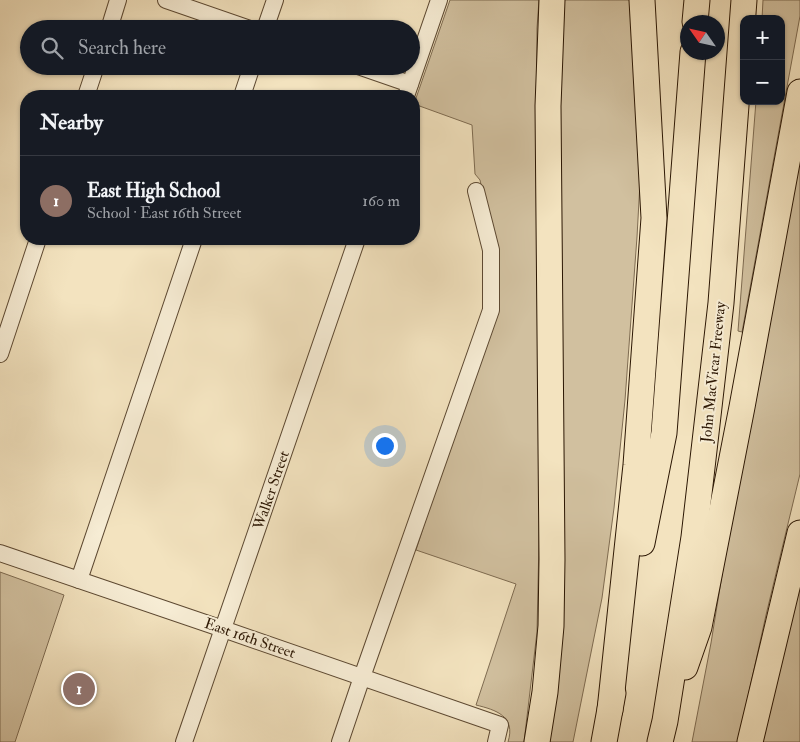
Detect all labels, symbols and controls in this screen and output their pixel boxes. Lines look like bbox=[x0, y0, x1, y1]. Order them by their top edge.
north arrow bbox=[680, 15, 725, 60]
map controls bbox=[740, 15, 785, 105]
button: + bbox=[740, 15, 785, 60]
search box bbox=[20, 20, 420, 75]
icon: search bbox=[38, 34, 66, 62]
text: Search here bbox=[78, 36, 166, 60]
button: − bbox=[740, 60, 785, 105]
text: Nearby bbox=[40, 109, 103, 136]
text: East High School bbox=[87, 179, 220, 203]
text: 1 bbox=[53, 191, 59, 211]
text: 160 m bbox=[362, 191, 400, 211]
text: School · East 16th Street bbox=[87, 203, 241, 223]
street label: John MacVicar Freeway bbox=[697, 300, 731, 445]
your location bbox=[372, 433, 398, 459]
street label: Walker Street bbox=[249, 448, 294, 533]
street label: East 16th Street bbox=[202, 614, 298, 663]
pin: 1 bbox=[63, 670, 95, 708]

